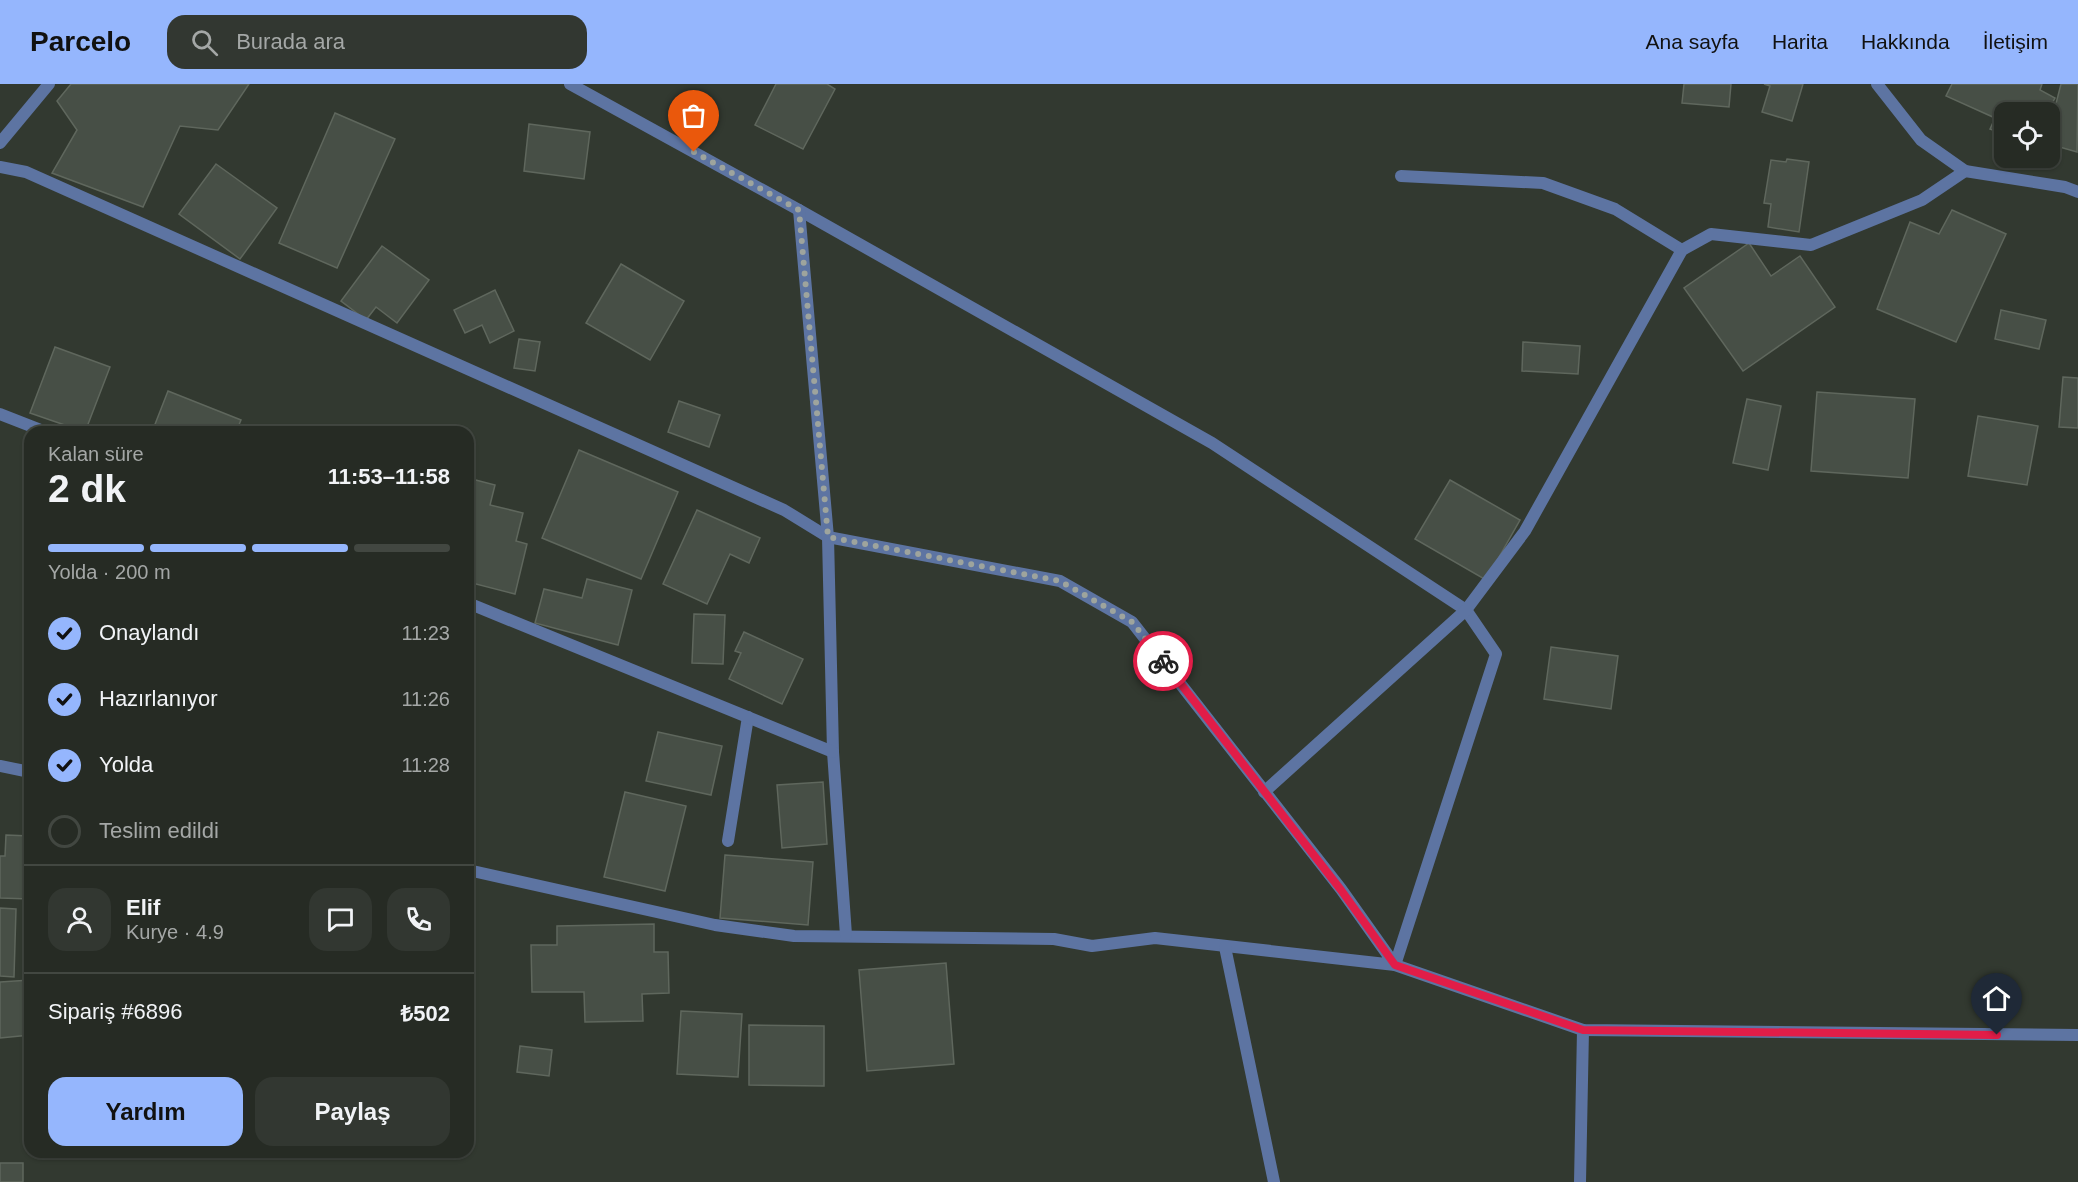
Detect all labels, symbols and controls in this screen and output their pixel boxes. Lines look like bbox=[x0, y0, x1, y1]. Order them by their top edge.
search box bbox=[167, 15, 587, 69]
text: Parcelo bbox=[30, 26, 131, 57]
icon: search bbox=[188, 26, 221, 59]
text: Burada ara bbox=[236, 29, 345, 54]
text: Ana sayfa bbox=[1646, 30, 1739, 53]
text: Harita bbox=[1772, 30, 1828, 53]
text: Hakkında bbox=[1861, 30, 1950, 53]
text: İletişim bbox=[1983, 30, 2048, 53]
pin bbox=[668, 90, 719, 152]
icon: bag bbox=[677, 99, 710, 132]
map controls bbox=[1994, 102, 2060, 168]
button: locate bbox=[1994, 102, 2060, 168]
text: Kalan süre bbox=[48, 443, 144, 465]
text: 11:53–11:58 bbox=[328, 464, 450, 489]
text: 2 dk bbox=[48, 467, 126, 510]
text: Yolda · 200 m bbox=[48, 561, 171, 583]
icon: check bbox=[48, 617, 81, 650]
text: Onaylandı bbox=[99, 620, 199, 645]
text: 11:23 bbox=[401, 622, 450, 644]
courier bbox=[1133, 631, 1193, 691]
icon: bike bbox=[1147, 645, 1180, 678]
icon: check bbox=[48, 683, 81, 716]
text: Hazırlanıyor bbox=[99, 686, 218, 711]
text: 11:26 bbox=[401, 688, 450, 710]
icon: check bbox=[48, 749, 81, 782]
text: Yolda bbox=[99, 752, 153, 777]
text: 11:28 bbox=[401, 754, 450, 776]
text: Teslim edildi bbox=[99, 818, 219, 843]
button: person bbox=[48, 888, 111, 951]
button: chat bbox=[309, 888, 372, 951]
button: phone bbox=[387, 888, 450, 951]
text: Elif bbox=[126, 895, 160, 920]
text: Kurye · 4.9 bbox=[126, 921, 224, 943]
pin bbox=[1971, 973, 2022, 1035]
icon: home bbox=[1980, 982, 2013, 1015]
text: Sipariş #6896 bbox=[48, 999, 183, 1024]
text: ₺502 bbox=[401, 1001, 450, 1026]
button: Yardım bbox=[48, 1077, 243, 1146]
button: Paylaş bbox=[255, 1077, 450, 1146]

